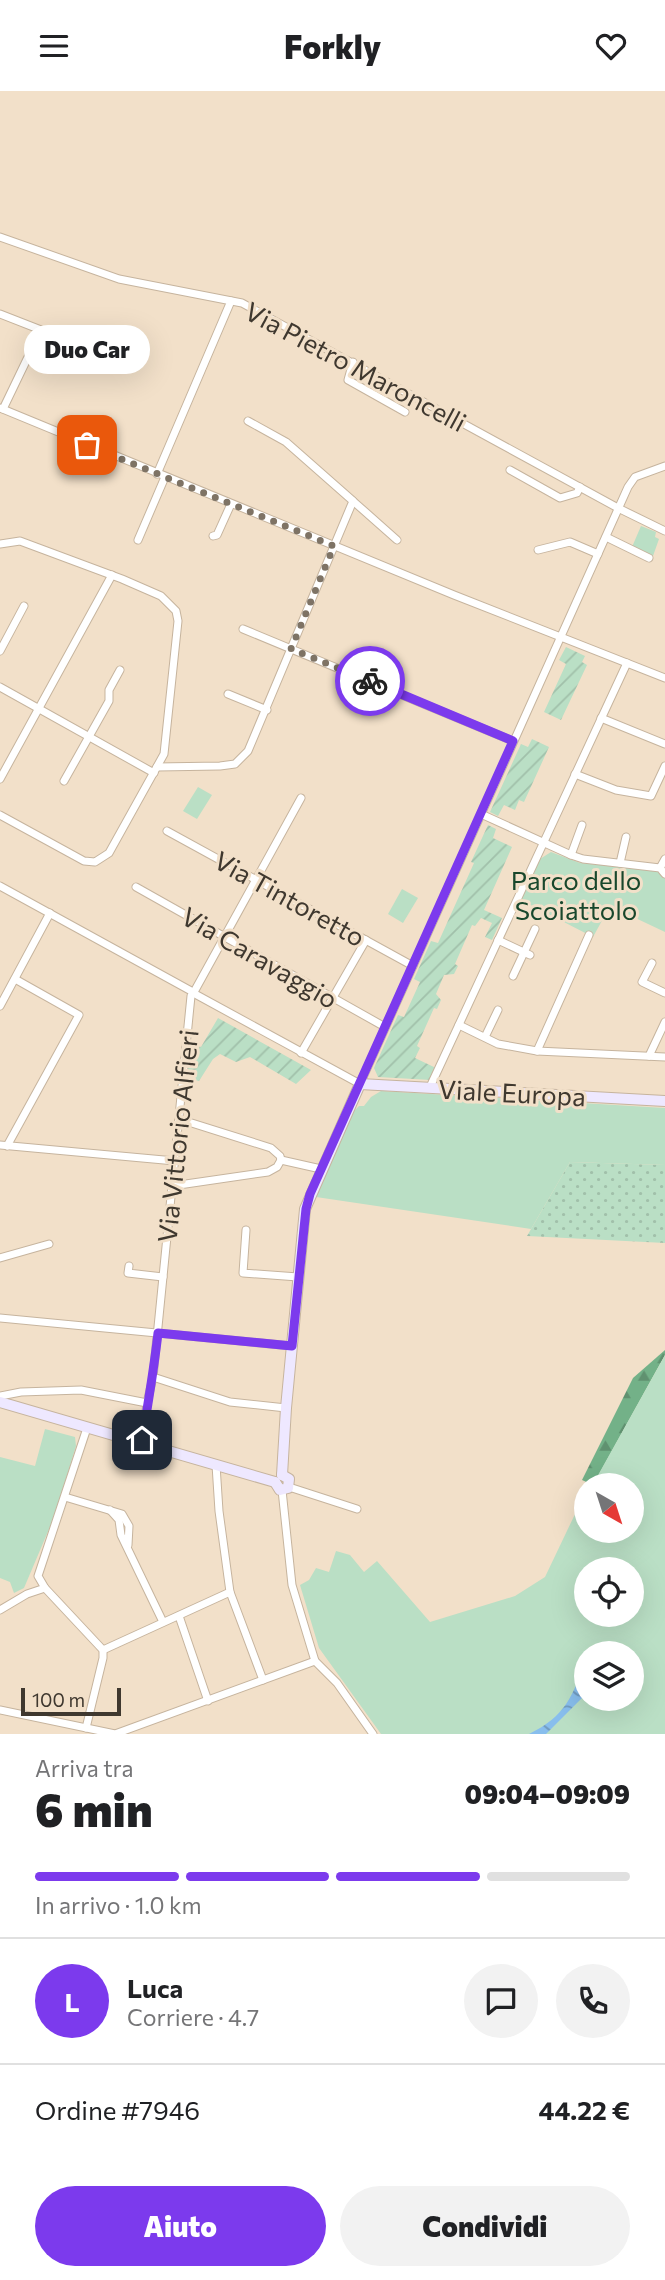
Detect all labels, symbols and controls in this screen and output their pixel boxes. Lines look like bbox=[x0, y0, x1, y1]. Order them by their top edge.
text: Forkly bbox=[284, 26, 381, 66]
icon: menu bbox=[35, 27, 73, 65]
icon: heart bbox=[592, 27, 630, 65]
street label: Via Pietro Maroncelli bbox=[240, 295, 472, 437]
callout: Duo Car bbox=[24, 326, 150, 375]
text: Duo Car bbox=[44, 335, 130, 363]
pin bbox=[57, 415, 117, 475]
icon: bag bbox=[68, 426, 106, 464]
courier bbox=[335, 646, 405, 716]
icon: bike bbox=[351, 662, 389, 700]
street label: Via Tintoretto bbox=[209, 844, 371, 952]
park label: Parco dello Scoiattolo bbox=[511, 864, 641, 925]
street label: Via Caravaggio bbox=[176, 900, 344, 1014]
street label: Via Vittorio Alfieri bbox=[150, 1028, 204, 1244]
street label: Viale Europa bbox=[437, 1073, 587, 1111]
pin bbox=[112, 1410, 172, 1470]
icon: home bbox=[123, 1421, 161, 1459]
north arrow bbox=[574, 1473, 644, 1543]
map controls bbox=[574, 1473, 644, 1711]
button: locate bbox=[574, 1557, 644, 1627]
button: layers bbox=[574, 1641, 644, 1711]
scale bar bbox=[21, 1685, 121, 1717]
text: 100 m bbox=[32, 1688, 85, 1711]
text: Arriva tra bbox=[35, 1754, 134, 1782]
text: 09:04–09:09 bbox=[465, 1778, 630, 1809]
text: 6 min bbox=[35, 1780, 153, 1836]
text: In arrivo · 1.0 km bbox=[35, 1891, 202, 1919]
button: chat bbox=[464, 1964, 538, 2038]
button: phone bbox=[556, 1964, 630, 2038]
text: Luca bbox=[127, 1972, 183, 2003]
text: L bbox=[64, 1986, 80, 2017]
text: Corriere · 4.7 bbox=[127, 2003, 259, 2031]
text: Ordine #7946 bbox=[35, 2094, 200, 2125]
text: 44.22 € bbox=[538, 2094, 630, 2125]
button: Aiuto bbox=[35, 2186, 326, 2266]
button: Condividi bbox=[340, 2186, 630, 2266]

